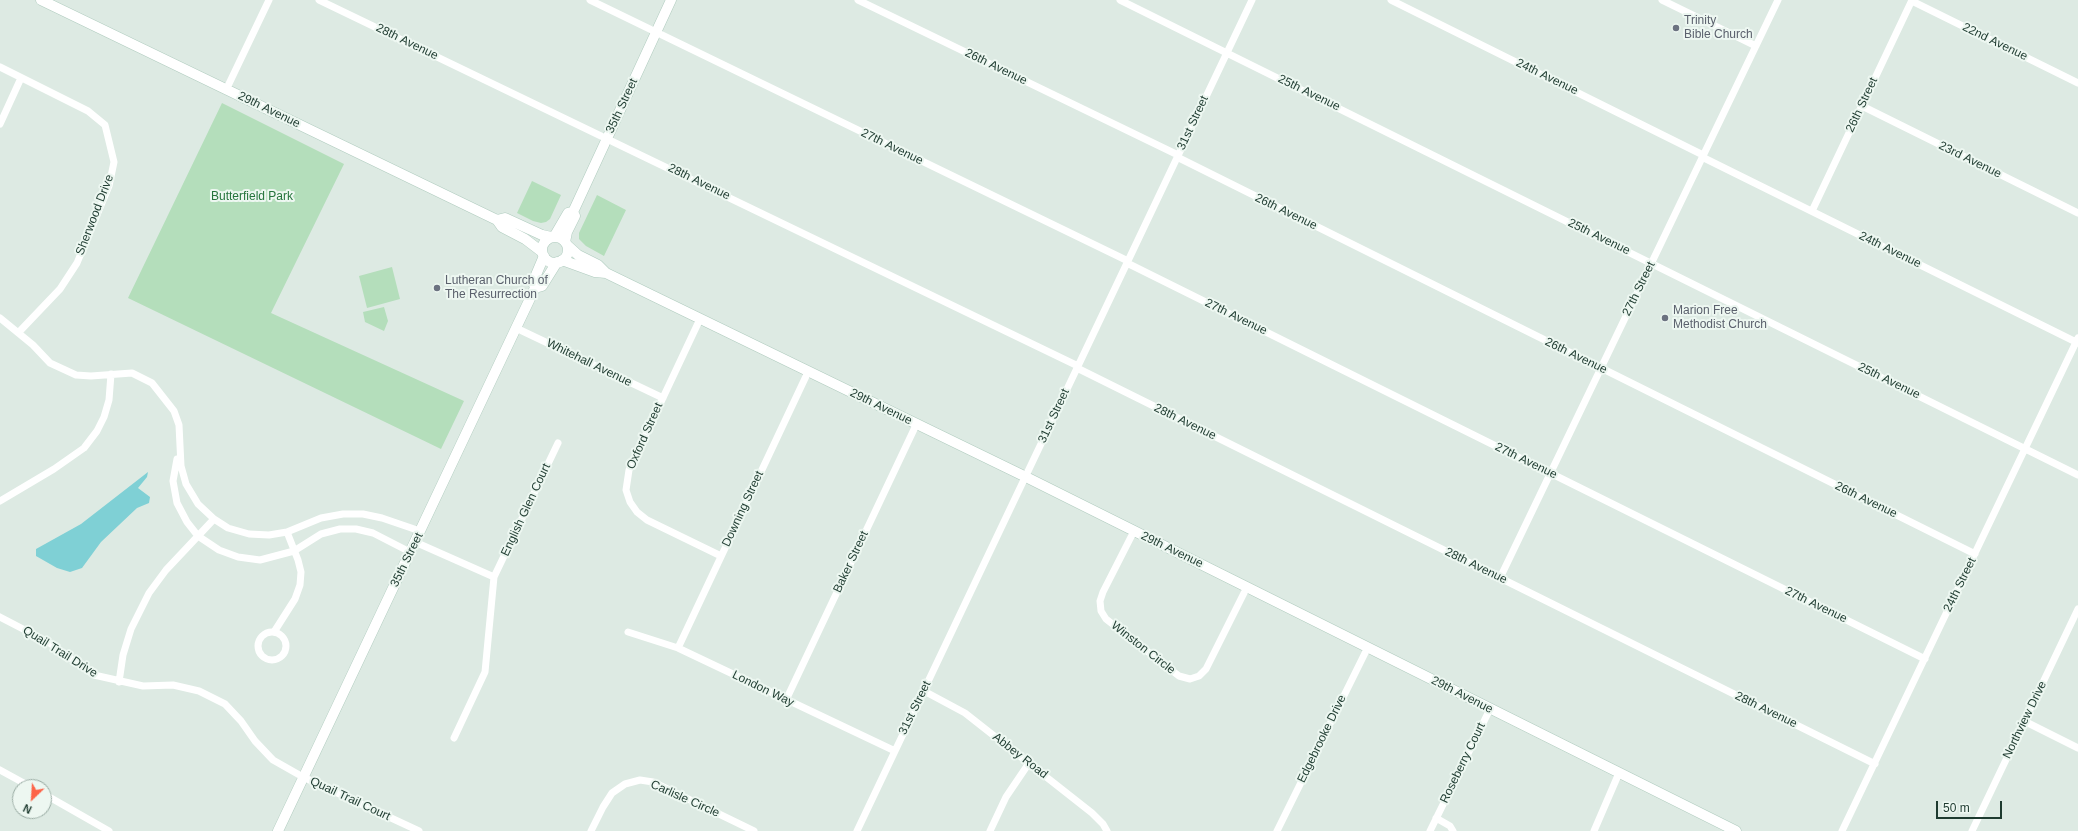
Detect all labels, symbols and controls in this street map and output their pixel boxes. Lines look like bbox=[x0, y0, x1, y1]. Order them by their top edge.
place label: Trinity Bible Church bbox=[1684, 14, 1753, 42]
street label: 22nd Avenue bbox=[1960, 20, 2030, 64]
street label: 28th Avenue bbox=[374, 21, 440, 63]
marker: Trinity Bible Church bbox=[1671, 23, 1681, 33]
street label: 26th Avenue bbox=[963, 46, 1029, 88]
street label: 24th Avenue bbox=[1514, 56, 1580, 98]
street label: 25th Avenue bbox=[1276, 72, 1342, 114]
street label: 26th Street bbox=[1843, 75, 1881, 135]
street label: 35th Street bbox=[603, 76, 641, 136]
street label: 29th Avenue bbox=[236, 89, 302, 131]
street label: 31st Street bbox=[1174, 94, 1212, 152]
street label: 27th Avenue bbox=[859, 126, 925, 168]
street label: 23rd Avenue bbox=[1936, 139, 2004, 181]
street label: 28th Avenue bbox=[666, 161, 732, 203]
street label: Sherwood Drive bbox=[73, 173, 117, 257]
park label: Butterfield Park bbox=[211, 190, 293, 204]
street label: 26th Avenue bbox=[1253, 191, 1319, 233]
street label: 25th Avenue bbox=[1566, 216, 1632, 258]
street label: 24th Avenue bbox=[1857, 229, 1923, 271]
street label: 27th Street bbox=[1620, 259, 1658, 319]
place label: Lutheran Church of The Resurrection bbox=[445, 274, 548, 302]
marker: Lutheran Church of The Resurrection bbox=[432, 283, 442, 293]
street label: 27th Avenue bbox=[1203, 296, 1269, 338]
place label: Marion Free Methodist Church bbox=[1673, 304, 1767, 332]
marker: Marion Free Methodist Church bbox=[1660, 313, 1670, 323]
street label: 26th Avenue bbox=[1543, 335, 1609, 377]
street label: Whitehall Avenue bbox=[544, 336, 634, 390]
street label: 25th Avenue bbox=[1856, 360, 1922, 402]
street label: 29th Avenue bbox=[848, 386, 914, 428]
street label: 31st Street bbox=[1035, 387, 1073, 445]
street label: Oxford Street bbox=[624, 400, 666, 472]
street label: 28th Avenue bbox=[1152, 401, 1218, 443]
street label: 27th Avenue bbox=[1493, 440, 1559, 482]
street label: English Glen Court bbox=[498, 461, 554, 559]
street label: Downing Street bbox=[719, 469, 767, 549]
street label: 26th Avenue bbox=[1833, 479, 1899, 521]
street label: Baker Street bbox=[830, 529, 872, 595]
street label: 29th Avenue bbox=[1139, 529, 1205, 571]
street label: 35th Street bbox=[388, 530, 426, 590]
street label: 28th Avenue bbox=[1443, 545, 1509, 587]
street label: 24th Street bbox=[1941, 555, 1979, 615]
street label: 27th Avenue bbox=[1783, 584, 1849, 626]
street label: Winston Circle bbox=[1108, 619, 1178, 677]
street label: Quail Trail Drive bbox=[20, 623, 100, 681]
street label: London Way bbox=[730, 668, 796, 710]
street label: 29th Avenue bbox=[1429, 673, 1495, 717]
street label: 31st Street bbox=[896, 679, 934, 737]
street label: Northview Drive bbox=[2000, 679, 2050, 761]
street label: 28th Avenue bbox=[1733, 689, 1799, 731]
street label: Edgebrooke Drive bbox=[1294, 693, 1350, 785]
street label: Roseberry Court bbox=[1437, 720, 1489, 806]
street label: Abbey Road bbox=[990, 730, 1050, 782]
street label: Quail Trail Court bbox=[308, 774, 392, 824]
street label: Carlisle Circle bbox=[648, 777, 722, 821]
north arrow bbox=[12, 779, 52, 819]
scale bar bbox=[1938, 793, 2004, 819]
text: 50 m bbox=[1943, 801, 1970, 815]
text: N bbox=[21, 802, 33, 816]

